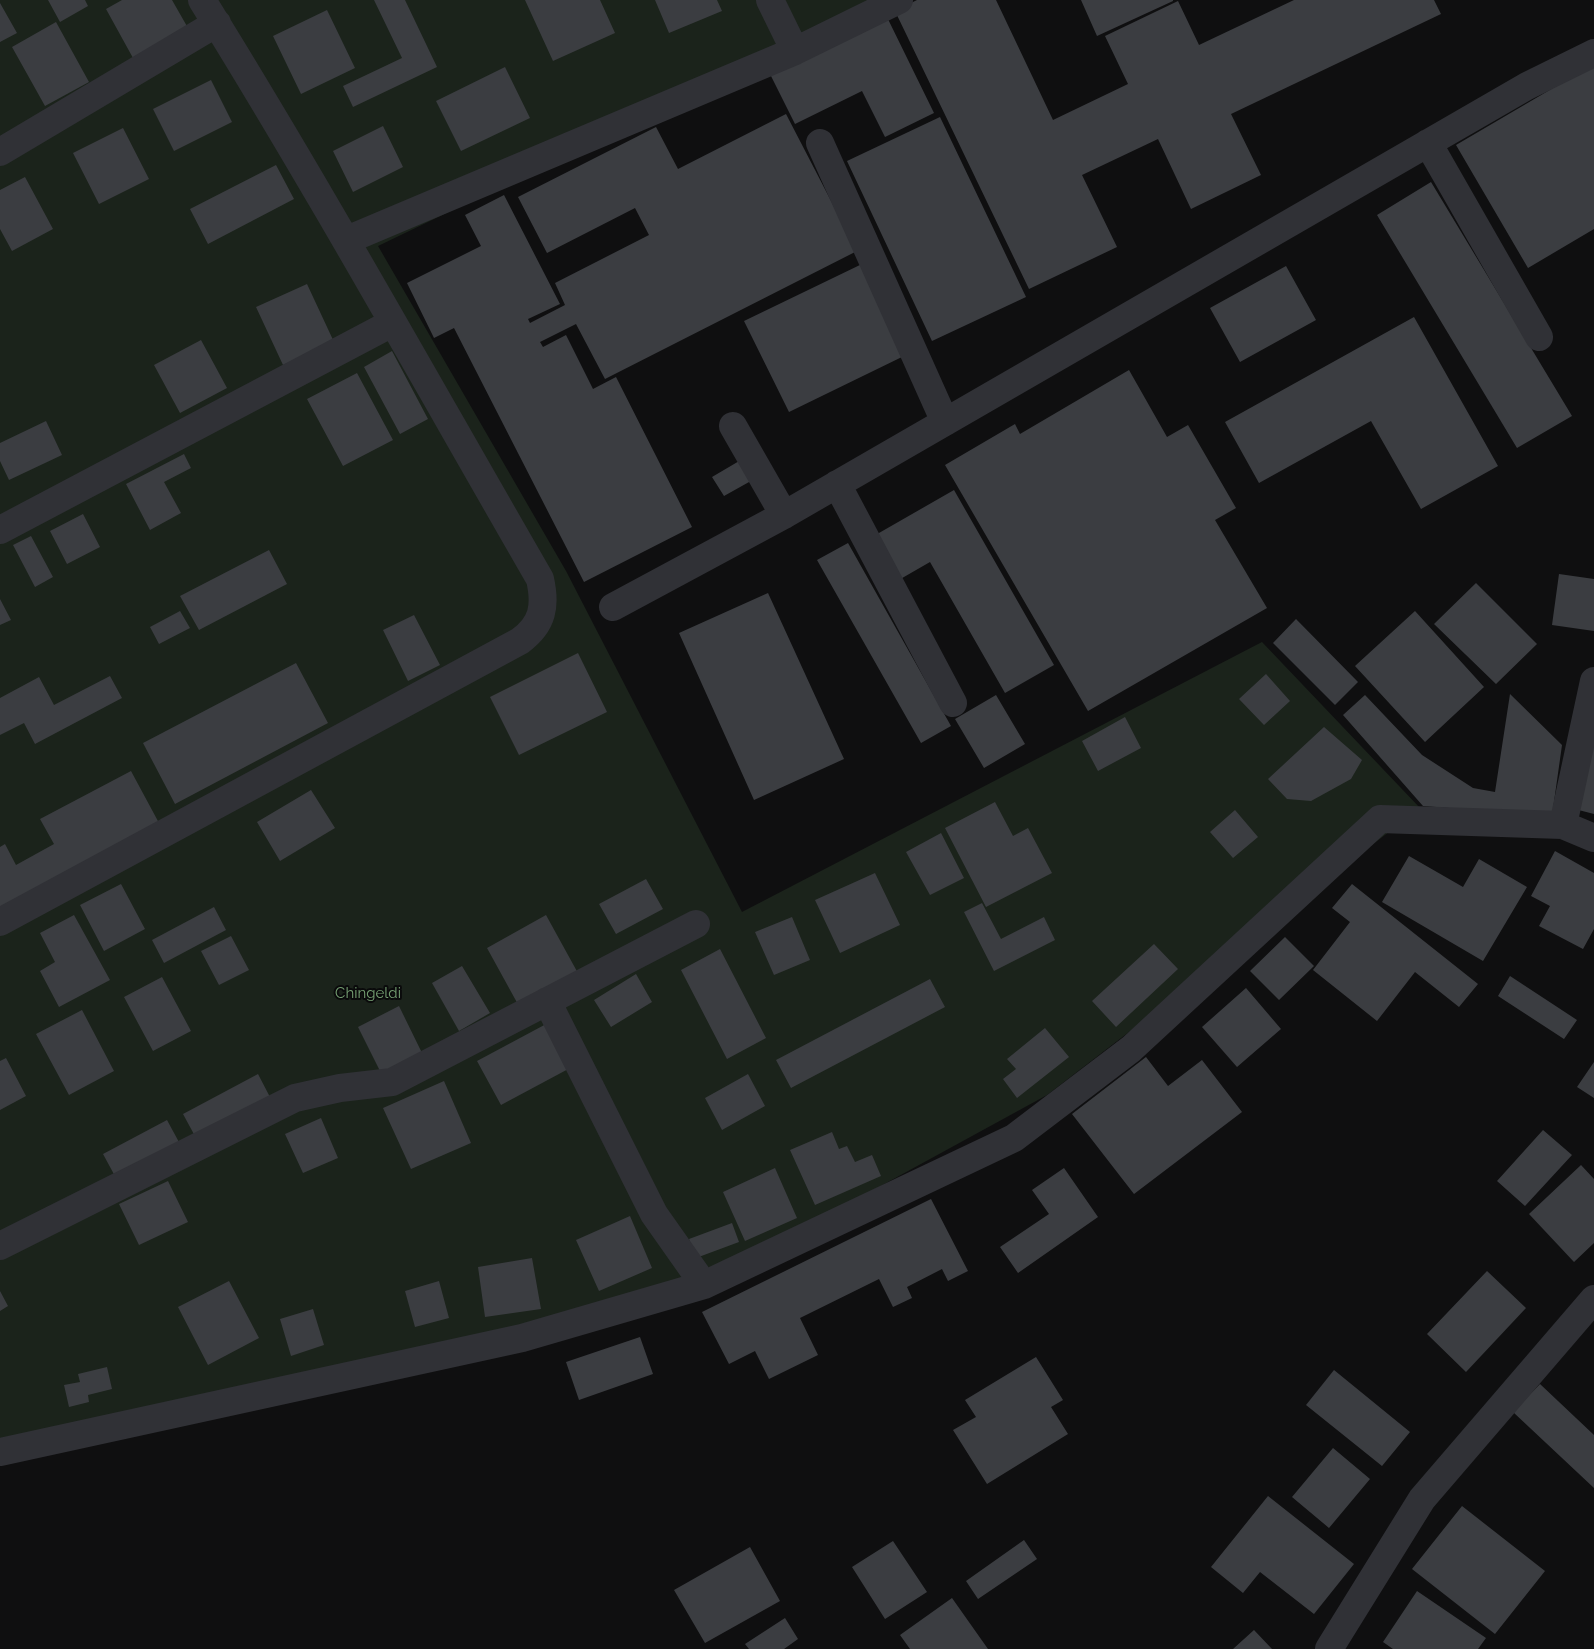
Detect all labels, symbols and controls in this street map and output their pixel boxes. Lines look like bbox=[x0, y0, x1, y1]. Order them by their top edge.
park label: Chingeldi bbox=[335, 984, 401, 1002]

